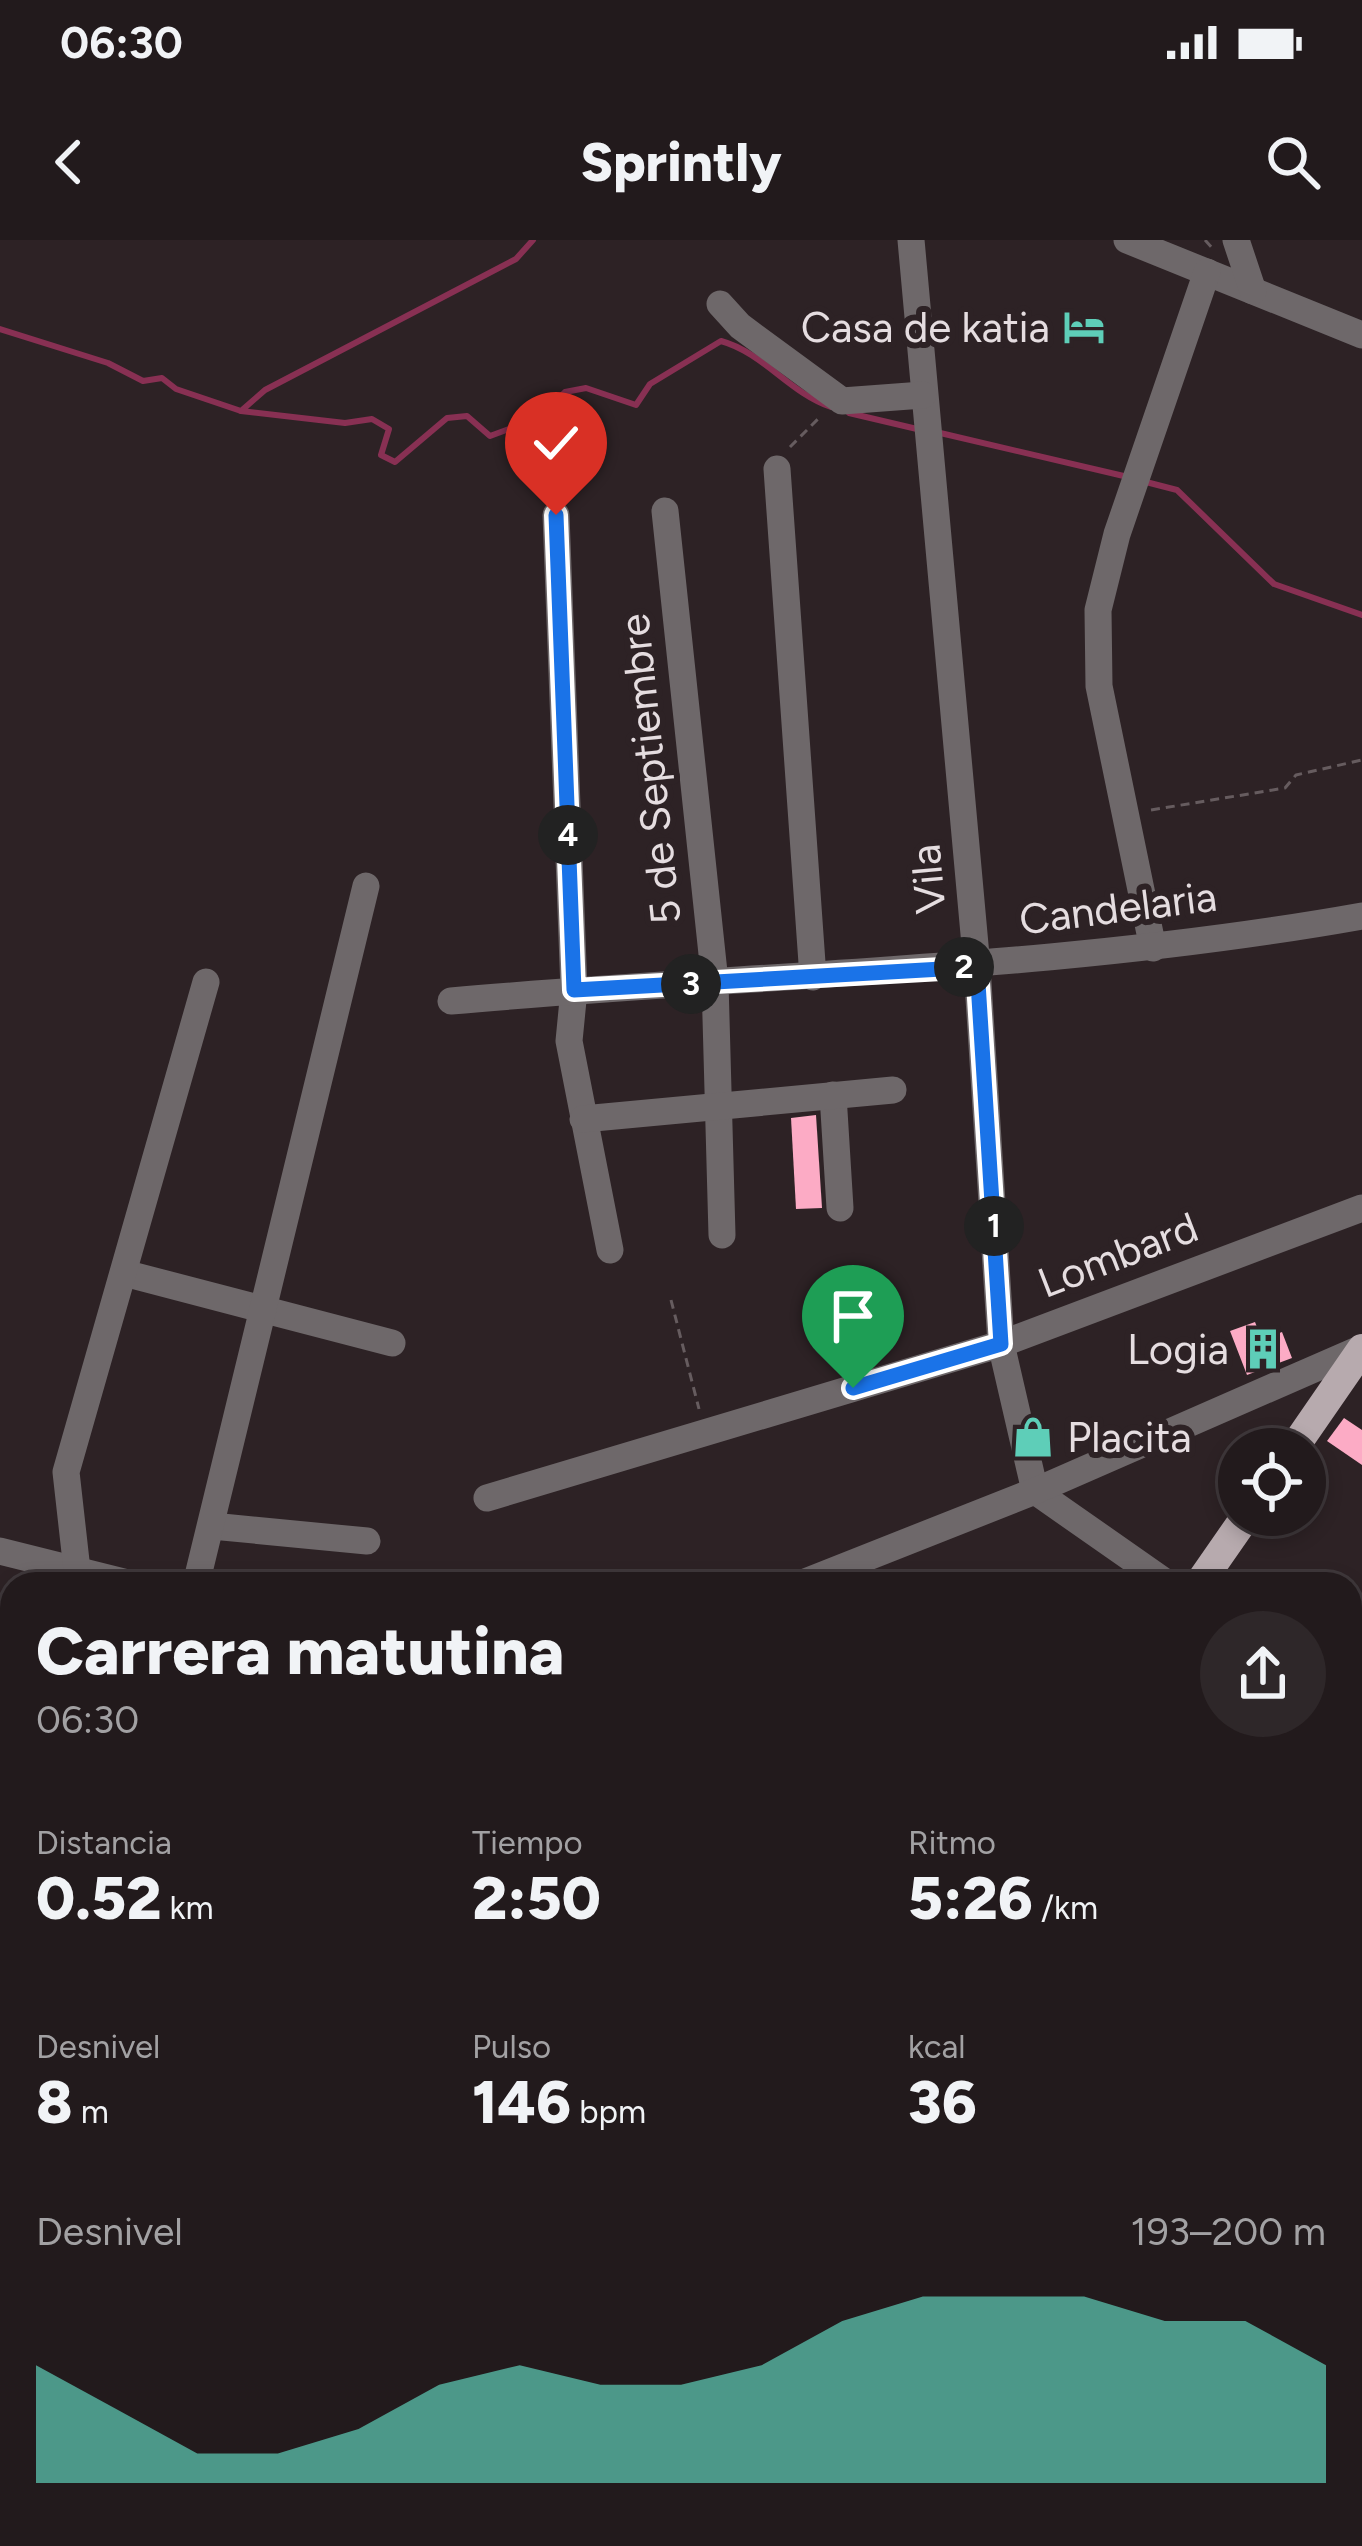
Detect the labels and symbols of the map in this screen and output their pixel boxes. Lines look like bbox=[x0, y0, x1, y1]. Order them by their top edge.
place label: Casa de katia bbox=[801, 302, 1050, 353]
hotel icon: Casa de katia bbox=[1061, 304, 1107, 350]
pin bbox=[505, 392, 607, 515]
street label: 5 de Septiembre bbox=[608, 611, 692, 927]
pin: 4 bbox=[538, 805, 598, 865]
street label: Vila bbox=[900, 842, 956, 916]
street label: Candelaria bbox=[1016, 871, 1220, 945]
pin: 2 bbox=[934, 937, 994, 997]
pin: 3 bbox=[661, 954, 721, 1014]
pin: 1 bbox=[964, 1196, 1024, 1256]
street label: Lombard bbox=[1031, 1201, 1205, 1309]
pin bbox=[802, 1265, 904, 1388]
place label: Logia bbox=[1127, 1324, 1229, 1375]
building icon: Logia bbox=[1240, 1326, 1286, 1372]
place label: Placita bbox=[1067, 1412, 1192, 1463]
shop icon: Placita bbox=[1010, 1414, 1056, 1460]

